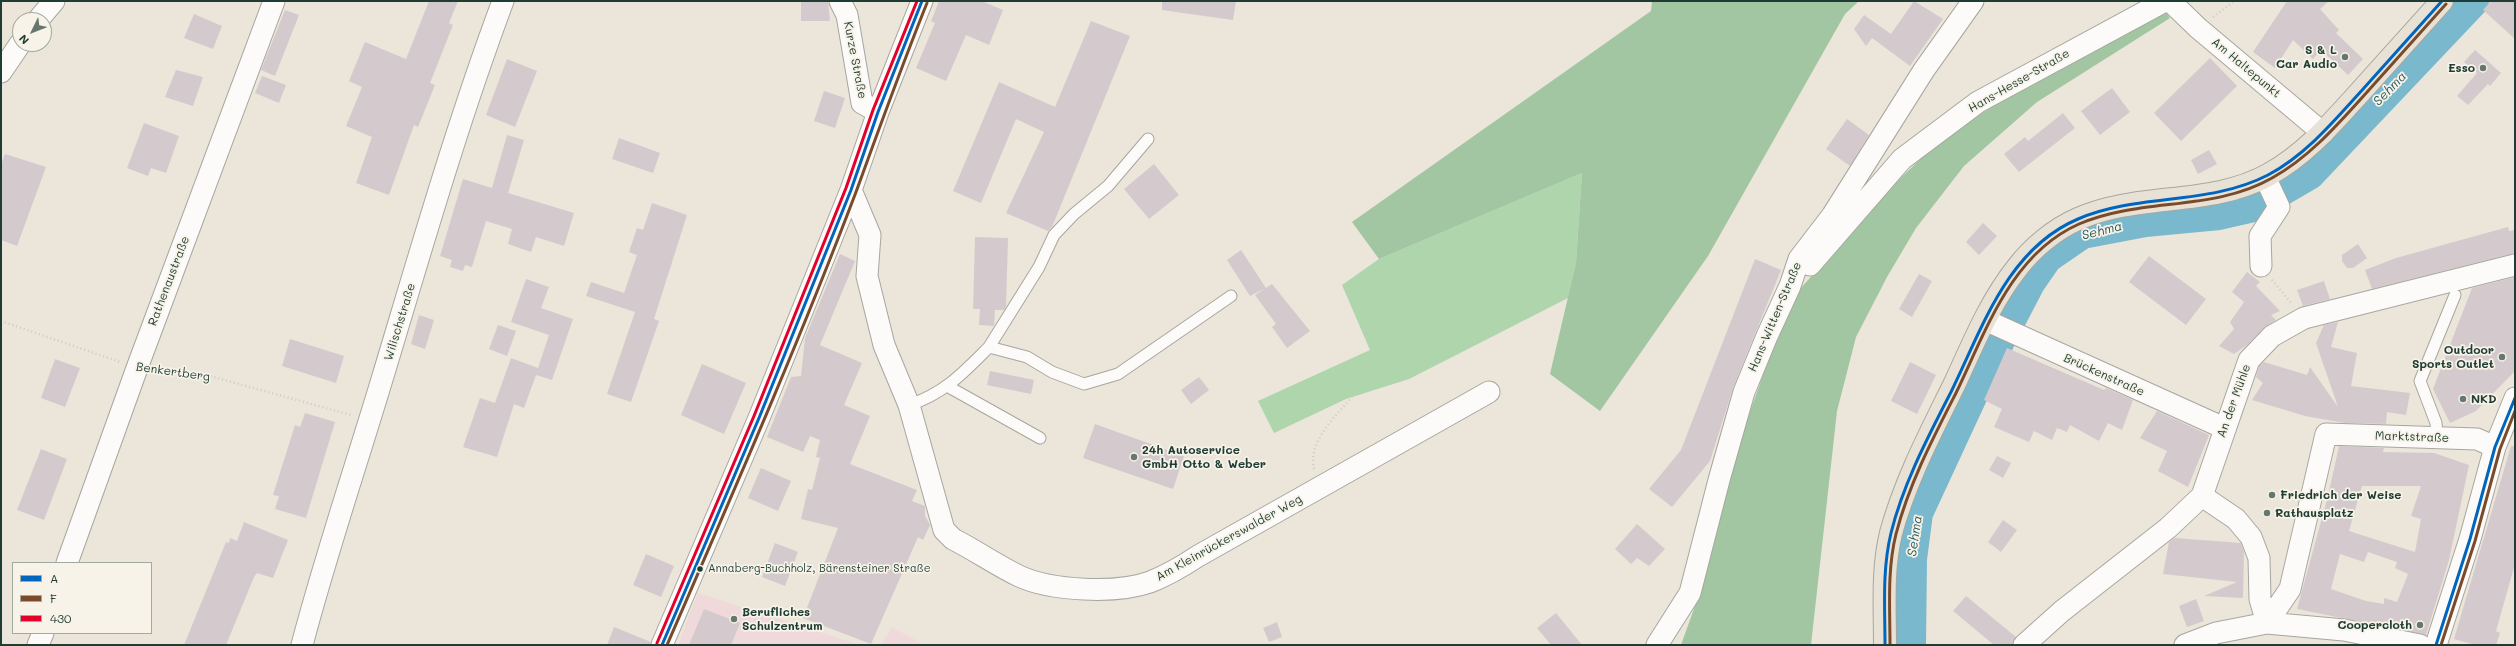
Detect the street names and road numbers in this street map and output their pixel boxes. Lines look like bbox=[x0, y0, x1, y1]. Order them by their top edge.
street label: Kurze Straße bbox=[840, 20, 870, 100]
street label: Am Haltepunkt bbox=[2209, 35, 2283, 101]
street label: Hans-Hesse-Straße bbox=[1966, 46, 2072, 116]
street label: Rathenaustraße bbox=[145, 234, 193, 328]
street label: Hans-Witten-Straße bbox=[1745, 260, 1805, 374]
street label: Wilischstraße bbox=[381, 282, 419, 362]
street label: Brückenstraße bbox=[2061, 351, 2147, 399]
street label: Benkertberg bbox=[135, 360, 211, 384]
street label: An der Mühle bbox=[2214, 362, 2254, 440]
street label: Marktstraße bbox=[2375, 429, 2449, 445]
street label: Am Kleinrückerswalder Weg bbox=[1153, 492, 1305, 584]

